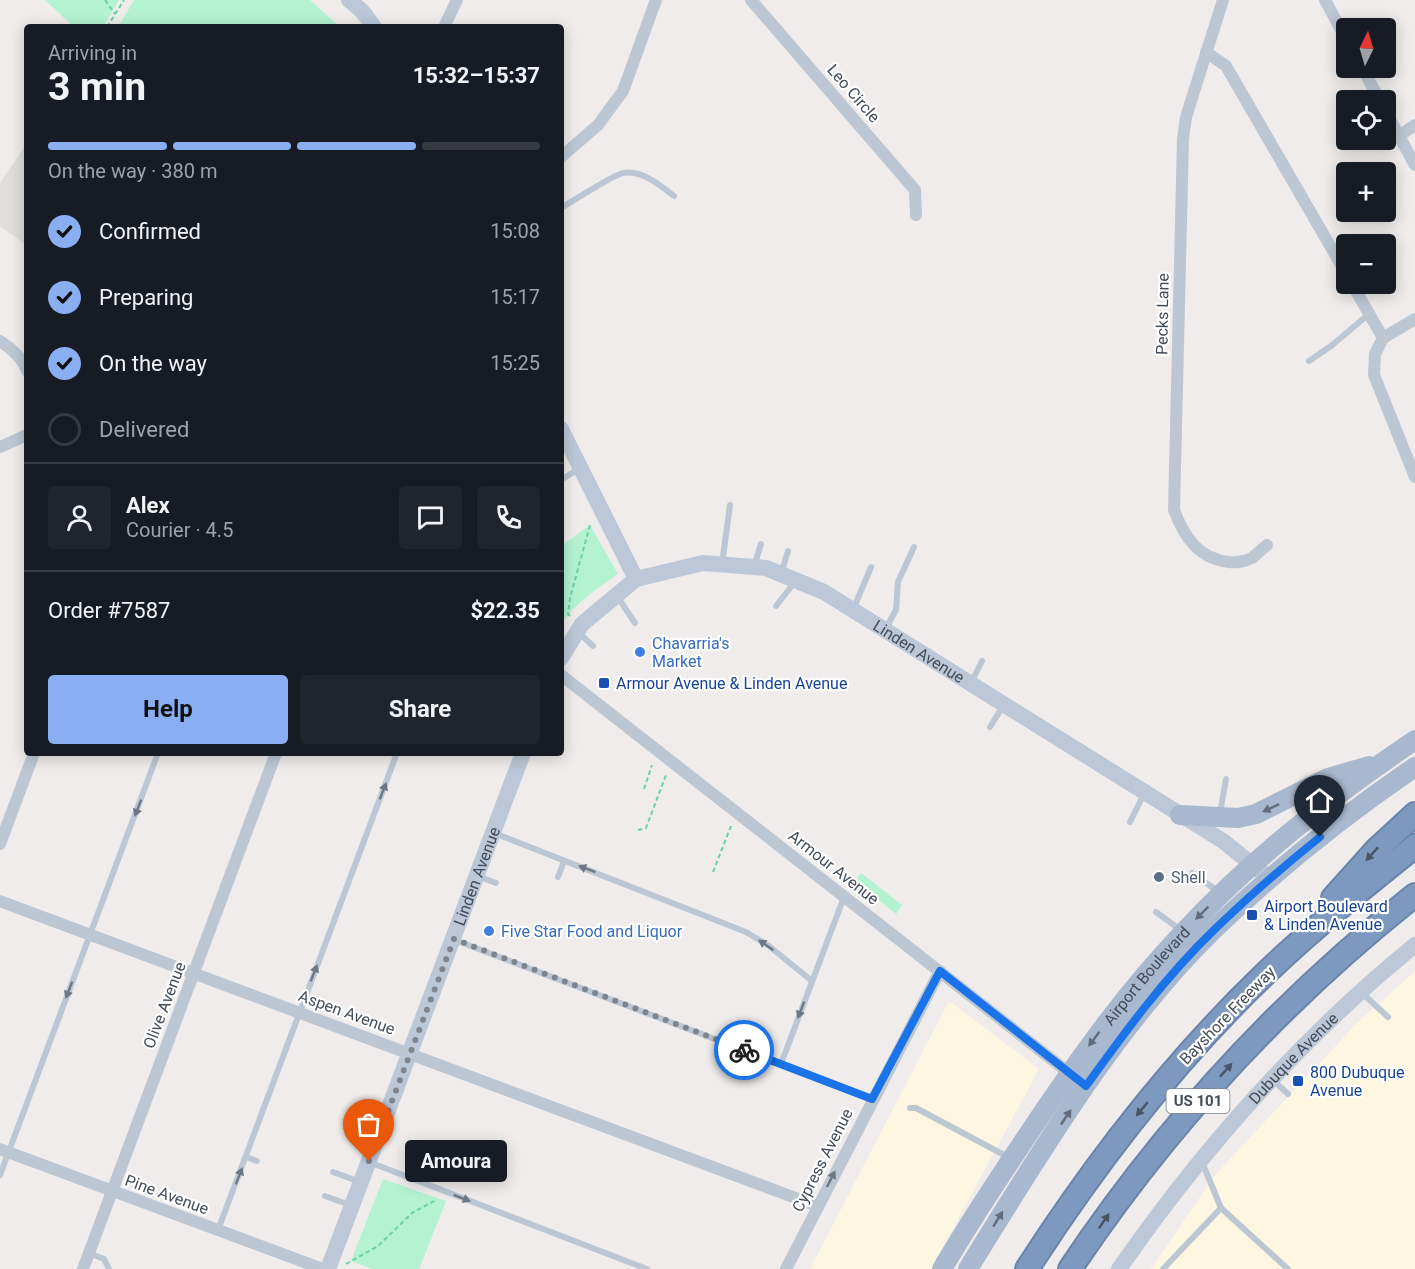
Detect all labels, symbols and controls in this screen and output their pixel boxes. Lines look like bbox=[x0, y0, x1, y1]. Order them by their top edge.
north arrow bbox=[1336, 18, 1396, 78]
map controls bbox=[1336, 18, 1396, 294]
text: Arriving in bbox=[48, 41, 137, 65]
street label: Leo Circle bbox=[823, 60, 884, 126]
text: 15:32–15:37 bbox=[413, 63, 540, 88]
text: 3 min bbox=[48, 64, 146, 110]
button: locate bbox=[1336, 90, 1396, 150]
text: On the way · 380 m bbox=[48, 159, 217, 183]
button: + bbox=[1336, 162, 1396, 222]
icon: check bbox=[48, 215, 81, 248]
text: Confirmed bbox=[99, 219, 201, 244]
text: 15:08 bbox=[490, 219, 540, 243]
button: − bbox=[1336, 234, 1396, 294]
street label: Pecks Lane bbox=[1152, 273, 1173, 355]
icon: check bbox=[48, 281, 81, 314]
text: Preparing bbox=[99, 285, 193, 310]
text: 15:17 bbox=[490, 285, 540, 309]
icon: check bbox=[48, 347, 81, 380]
text: On the way bbox=[99, 351, 207, 376]
text: 15:25 bbox=[490, 351, 540, 375]
text: Delivered bbox=[99, 417, 189, 442]
button: person bbox=[48, 486, 111, 549]
button: chat bbox=[399, 486, 462, 549]
button: phone bbox=[477, 486, 540, 549]
text: Alex bbox=[126, 493, 170, 518]
text: Courier · 4.5 bbox=[126, 518, 233, 542]
text: Order #7587 bbox=[48, 598, 170, 623]
text: $22.35 bbox=[471, 598, 540, 623]
street label: Linden Avenue bbox=[870, 616, 968, 687]
place label: Chavarria's Market bbox=[652, 634, 730, 671]
marker: Chavarria's Market bbox=[633, 645, 647, 659]
place label: Armour Avenue & Linden Avenue bbox=[616, 674, 847, 693]
button: Help bbox=[48, 675, 288, 744]
button: Share bbox=[300, 675, 540, 744]
marker: Armour Avenue & Linden Avenue bbox=[597, 676, 611, 690]
pin bbox=[1294, 775, 1345, 837]
one-way arrow bbox=[378, 782, 388, 800]
icon: home bbox=[1303, 784, 1336, 817]
one-way arrow bbox=[133, 799, 142, 817]
one-way arrow bbox=[1262, 803, 1279, 812]
street label: Linden Avenue bbox=[450, 824, 504, 928]
street label: Armour Avenue bbox=[785, 826, 883, 909]
one-way arrow bbox=[1366, 847, 1380, 861]
one-way arrow bbox=[578, 864, 596, 874]
place label: Shell bbox=[1171, 868, 1206, 887]
marker: Shell bbox=[1152, 870, 1166, 884]
place label: Airport Boulevard & Linden Avenue bbox=[1264, 897, 1388, 934]
one-way arrow bbox=[1195, 906, 1210, 920]
marker: Airport Boulevard & Linden Avenue bbox=[1245, 908, 1259, 922]
place label: Five Star Food and Liquor bbox=[501, 922, 683, 941]
street label: Airport Boulevard bbox=[1100, 923, 1194, 1029]
marker: Five Star Food and Liquor bbox=[482, 924, 496, 938]
one-way arrow bbox=[758, 940, 774, 951]
street label: Olive Avenue bbox=[139, 959, 190, 1051]
street label: Bayshore Freeway bbox=[1176, 962, 1279, 1068]
one-way arrow bbox=[310, 964, 320, 982]
one-way arrow bbox=[64, 982, 74, 1000]
street label: Aspen Avenue bbox=[296, 986, 398, 1039]
one-way arrow bbox=[796, 1001, 805, 1019]
street label: Dubuque Avenue bbox=[1245, 1009, 1342, 1108]
courier bbox=[714, 1020, 774, 1080]
one-way arrow bbox=[1088, 1030, 1100, 1046]
icon: bike bbox=[728, 1034, 761, 1067]
one-way arrow bbox=[1219, 1062, 1233, 1077]
place label: 800 Dubuque Avenue bbox=[1310, 1063, 1404, 1100]
marker: 800 Dubuque Avenue bbox=[1291, 1074, 1305, 1088]
road number: US 101 bbox=[1166, 1089, 1230, 1113]
pin bbox=[343, 1099, 394, 1161]
one-way arrow bbox=[1136, 1101, 1149, 1116]
street label: Cypress Avenue bbox=[788, 1105, 857, 1215]
icon: bag bbox=[352, 1108, 385, 1141]
one-way arrow bbox=[1060, 1108, 1071, 1125]
callout: Amoura bbox=[405, 1140, 507, 1182]
text: Amoura bbox=[421, 1149, 491, 1173]
one-way arrow bbox=[234, 1167, 244, 1185]
street label: Pine Avenue bbox=[122, 1171, 211, 1218]
one-way arrow bbox=[826, 1171, 836, 1188]
one-way arrow bbox=[454, 1193, 472, 1203]
one-way arrow bbox=[993, 1211, 1004, 1227]
one-way arrow bbox=[1097, 1213, 1109, 1228]

